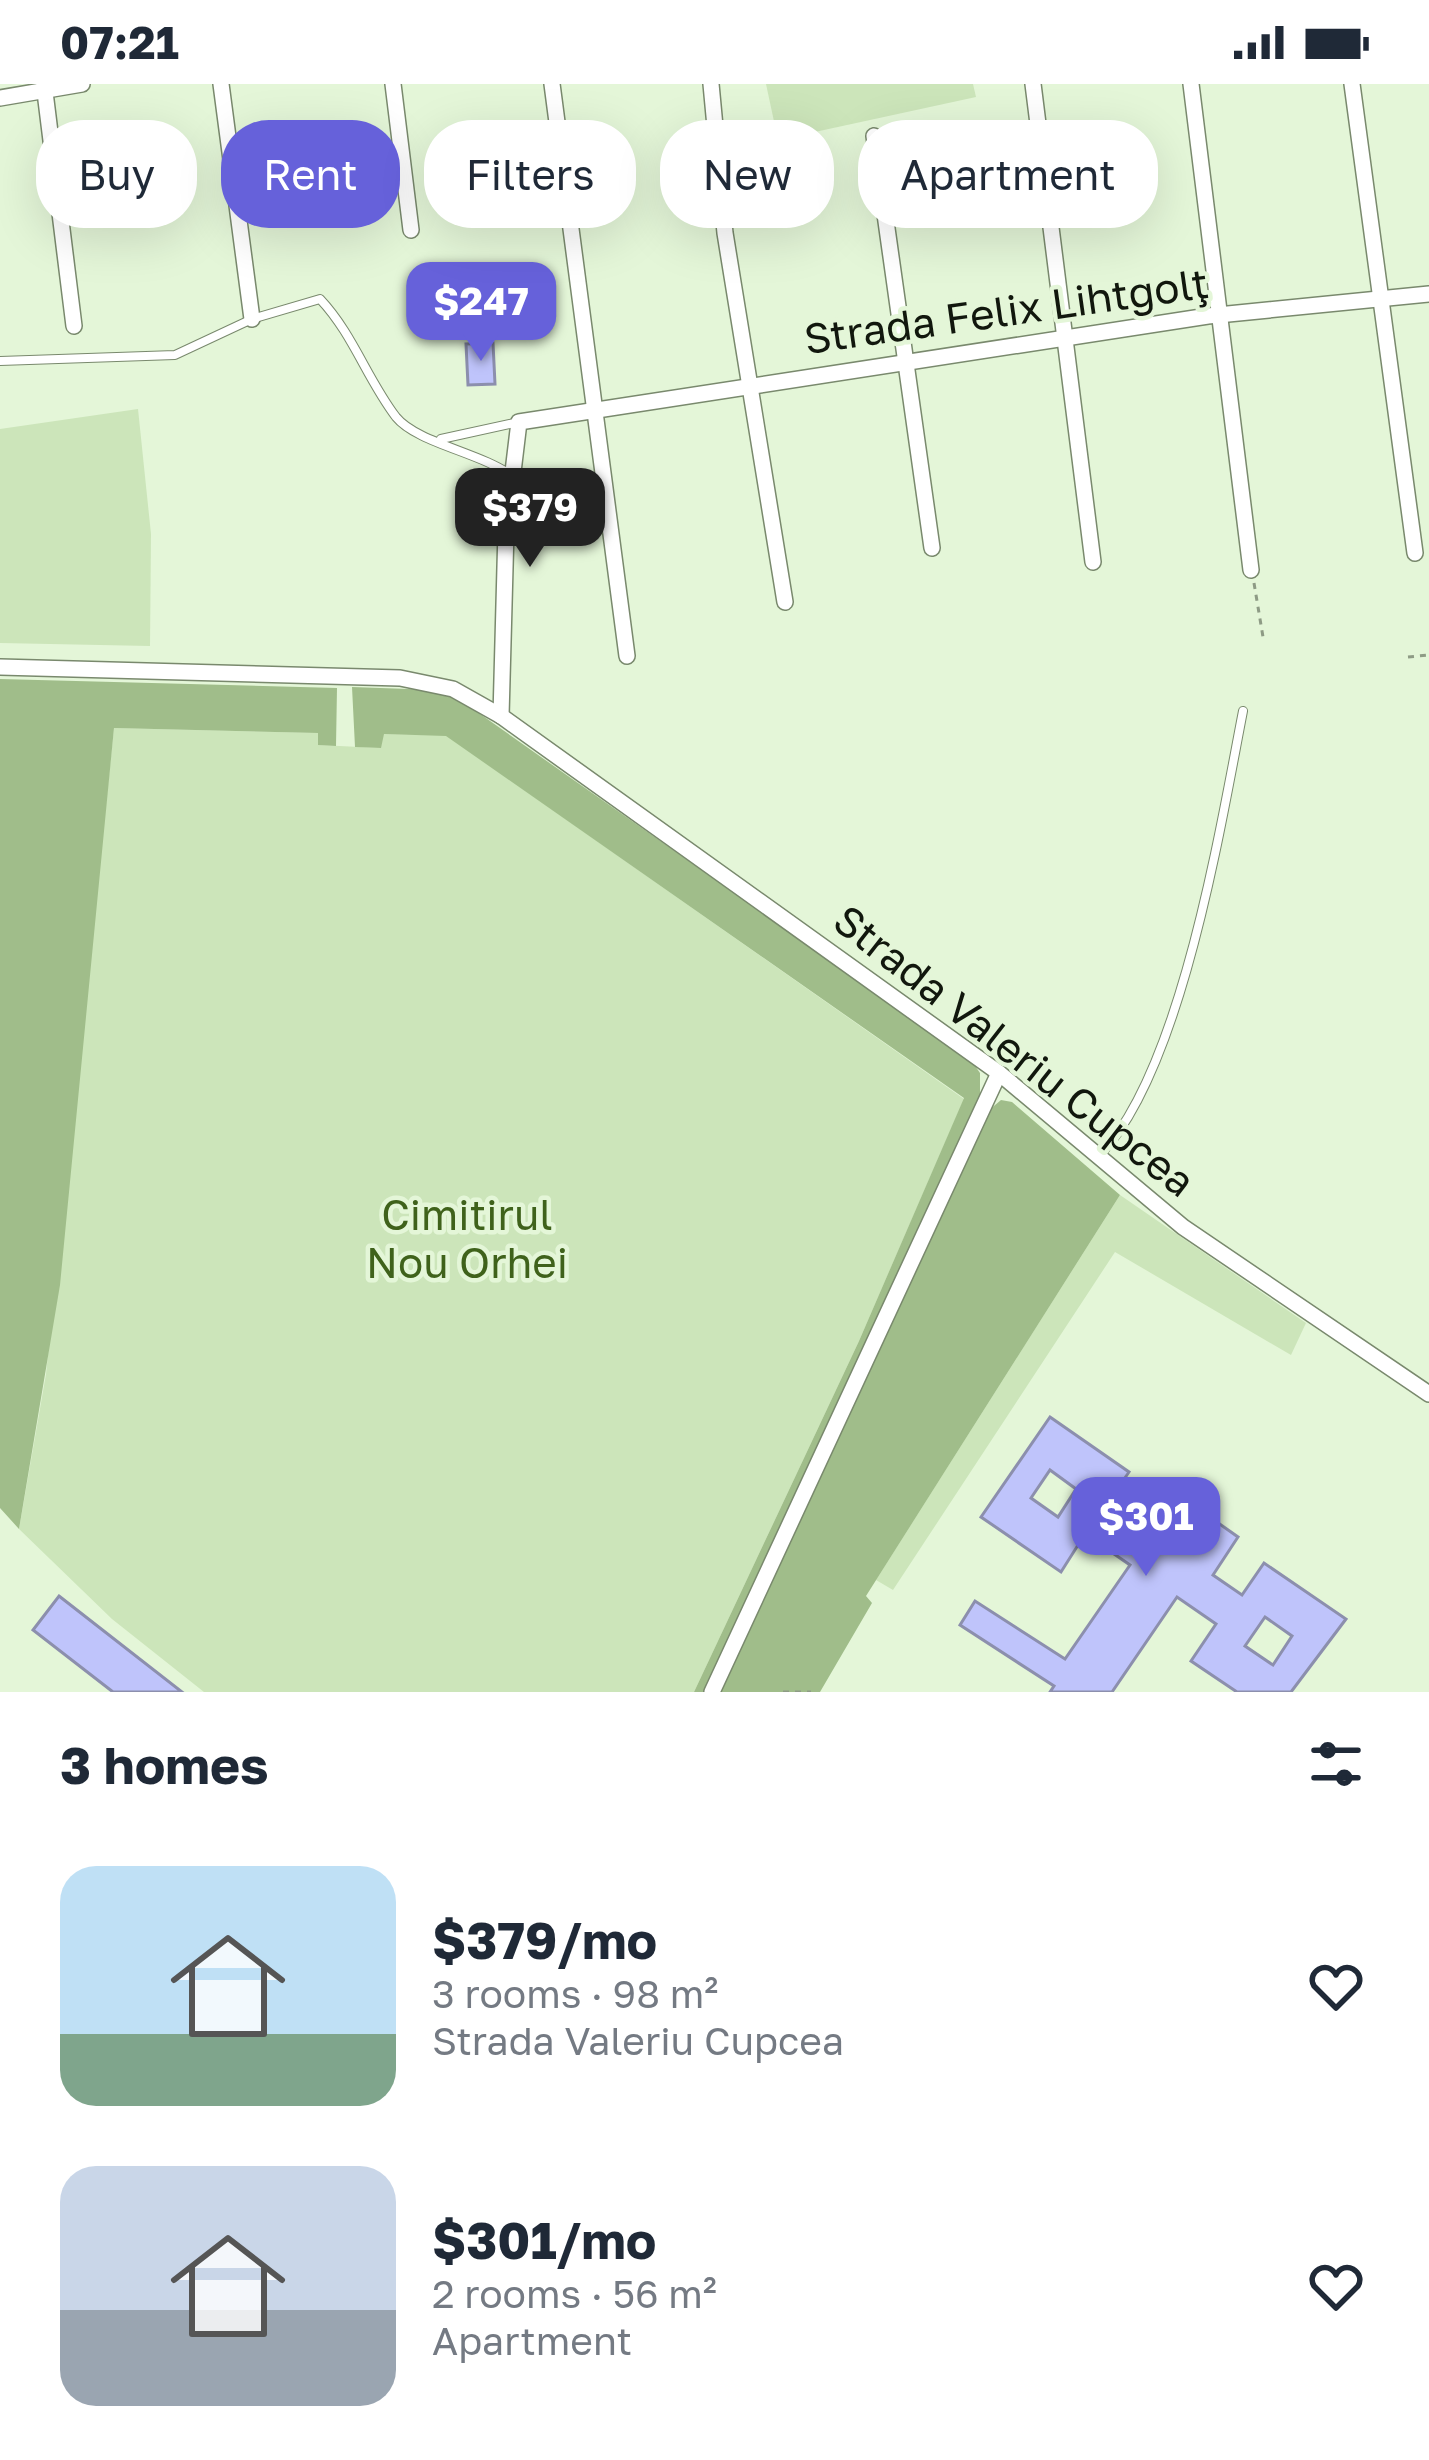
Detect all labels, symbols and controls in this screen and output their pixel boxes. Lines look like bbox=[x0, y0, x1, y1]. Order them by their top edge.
text: 07:21 bbox=[60, 15, 179, 69]
chip: Buy bbox=[36, 120, 197, 228]
chip: Rent bbox=[221, 120, 400, 228]
chip: Filters bbox=[424, 120, 636, 228]
chip: New bbox=[660, 120, 834, 228]
chip: Apartment bbox=[858, 120, 1158, 228]
street label: Strada Felix Lihtgolţ bbox=[801, 257, 1211, 363]
pin: $247 bbox=[410, 262, 552, 364]
text: $247 bbox=[433, 277, 529, 324]
pin: $379 bbox=[459, 468, 601, 570]
text: $379 bbox=[482, 483, 578, 530]
street label: Strada Valeriu Cupcea bbox=[825, 894, 1205, 1206]
park label: Cimitirul Nou Orhei bbox=[366, 1189, 568, 1287]
pin: $301 bbox=[1075, 1477, 1217, 1579]
text: $301 bbox=[1098, 1492, 1194, 1539]
icon: filters bbox=[1303, 1731, 1369, 1797]
text: 3 homes bbox=[60, 1734, 269, 1795]
text: $379/mo bbox=[432, 1909, 657, 1970]
icon: home bbox=[156, 1914, 300, 2058]
icon: heart bbox=[1303, 1953, 1369, 2019]
text: 3 rooms · 98 m² bbox=[432, 1970, 718, 2017]
text: Strada Valeriu Cupcea bbox=[432, 2017, 844, 2064]
text: $301/mo bbox=[432, 2209, 656, 2270]
icon: home bbox=[156, 2214, 300, 2358]
icon: heart bbox=[1303, 2253, 1369, 2319]
text: 2 rooms · 56 m² bbox=[432, 2270, 717, 2317]
text: Apartment bbox=[432, 2317, 632, 2364]

